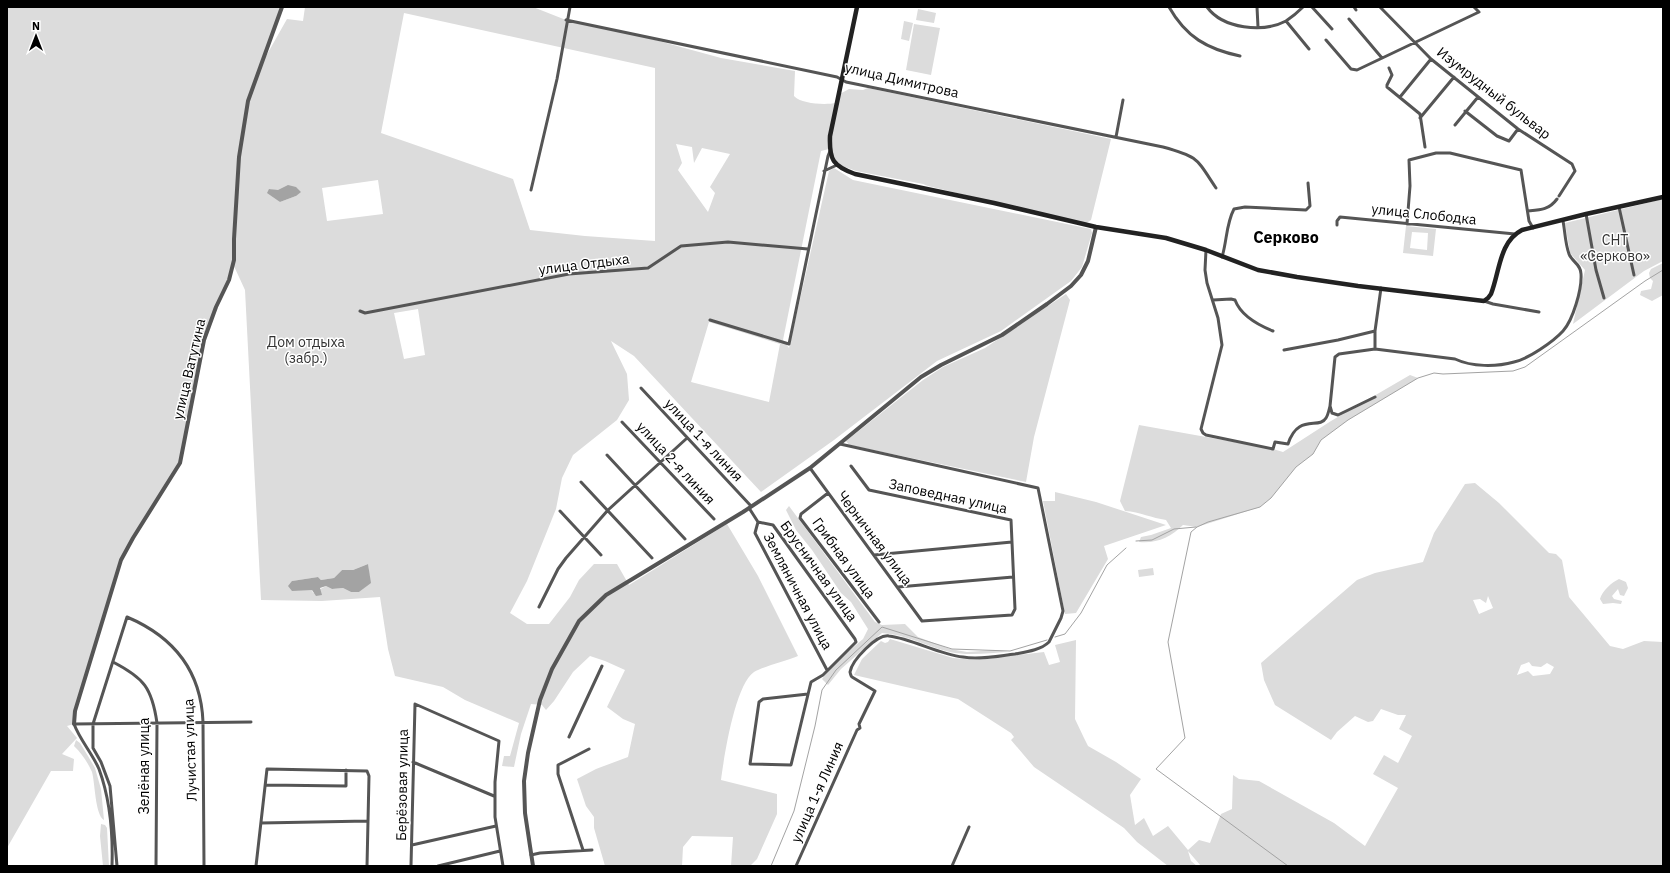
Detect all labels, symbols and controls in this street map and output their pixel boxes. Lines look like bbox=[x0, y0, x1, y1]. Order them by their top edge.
north arrow bbox=[16, 16, 56, 56]
text: N bbox=[32, 19, 40, 33]
street label: Изумрудный бульвар bbox=[1433, 43, 1555, 143]
street label: улица Димитрова bbox=[843, 58, 961, 102]
street label: улица Слободка bbox=[1370, 200, 1478, 229]
district label: Серково bbox=[1253, 227, 1319, 247]
park label: СНТ «Серково» bbox=[1580, 231, 1650, 265]
street label: улица Отдыха bbox=[538, 249, 631, 278]
street label: улица Ватутина bbox=[169, 316, 209, 421]
park label: Дом отдыха (забр.) bbox=[267, 333, 345, 367]
street label: улица 1-я линия bbox=[661, 395, 747, 485]
street label: улица 2-я линия bbox=[633, 418, 719, 508]
street label: Заповедная улица bbox=[887, 475, 1009, 517]
street label: Черничная улица bbox=[833, 487, 917, 589]
street label: Грибная улица bbox=[809, 514, 880, 602]
street label: Брусничная улица bbox=[776, 517, 862, 625]
street label: Земляничная улица bbox=[759, 529, 837, 653]
street label: Лучистая улица bbox=[179, 698, 201, 802]
street label: Зелёная улица bbox=[135, 717, 153, 814]
street label: Берёзовая улица bbox=[392, 728, 412, 841]
street label: улица 1-я Линия bbox=[787, 739, 847, 845]

